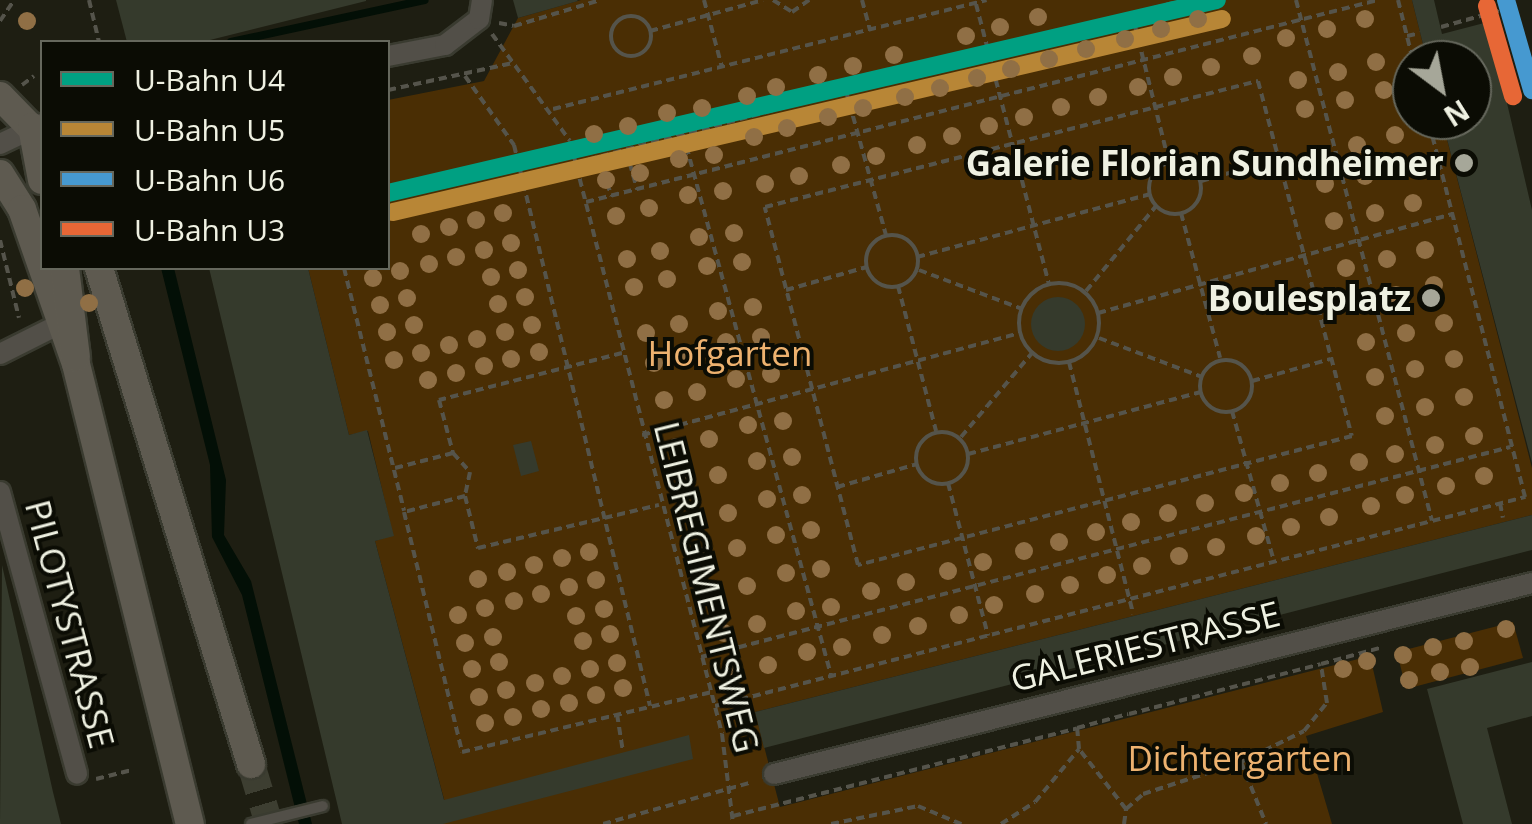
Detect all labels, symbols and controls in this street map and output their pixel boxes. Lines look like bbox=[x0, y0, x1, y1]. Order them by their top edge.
legend bbox=[40, 40, 390, 270]
north arrow bbox=[1392, 40, 1492, 140]
text: U-Bahn U4 bbox=[134, 59, 285, 100]
text: N bbox=[1437, 92, 1477, 136]
text: U-Bahn U5 bbox=[134, 109, 285, 150]
place label: Galerie Florian Sundheimer bbox=[966, 142, 1444, 184]
marker: Galerie Florian Sundheimer bbox=[1453, 152, 1475, 174]
text: U-Bahn U6 bbox=[134, 159, 285, 200]
text: U-Bahn U3 bbox=[134, 209, 285, 250]
place label: Boulesplatz bbox=[1208, 277, 1411, 319]
marker: Boulesplatz bbox=[1420, 287, 1442, 309]
park label: Hofgarten bbox=[648, 332, 812, 374]
street label: LEIBREGIMENTSWEG bbox=[646, 417, 768, 757]
street label: PILOTYSTRASSE bbox=[17, 495, 123, 753]
street label: GALERIESTRASSE bbox=[1006, 592, 1284, 700]
park label: Dichtergarten bbox=[1127, 737, 1353, 779]

